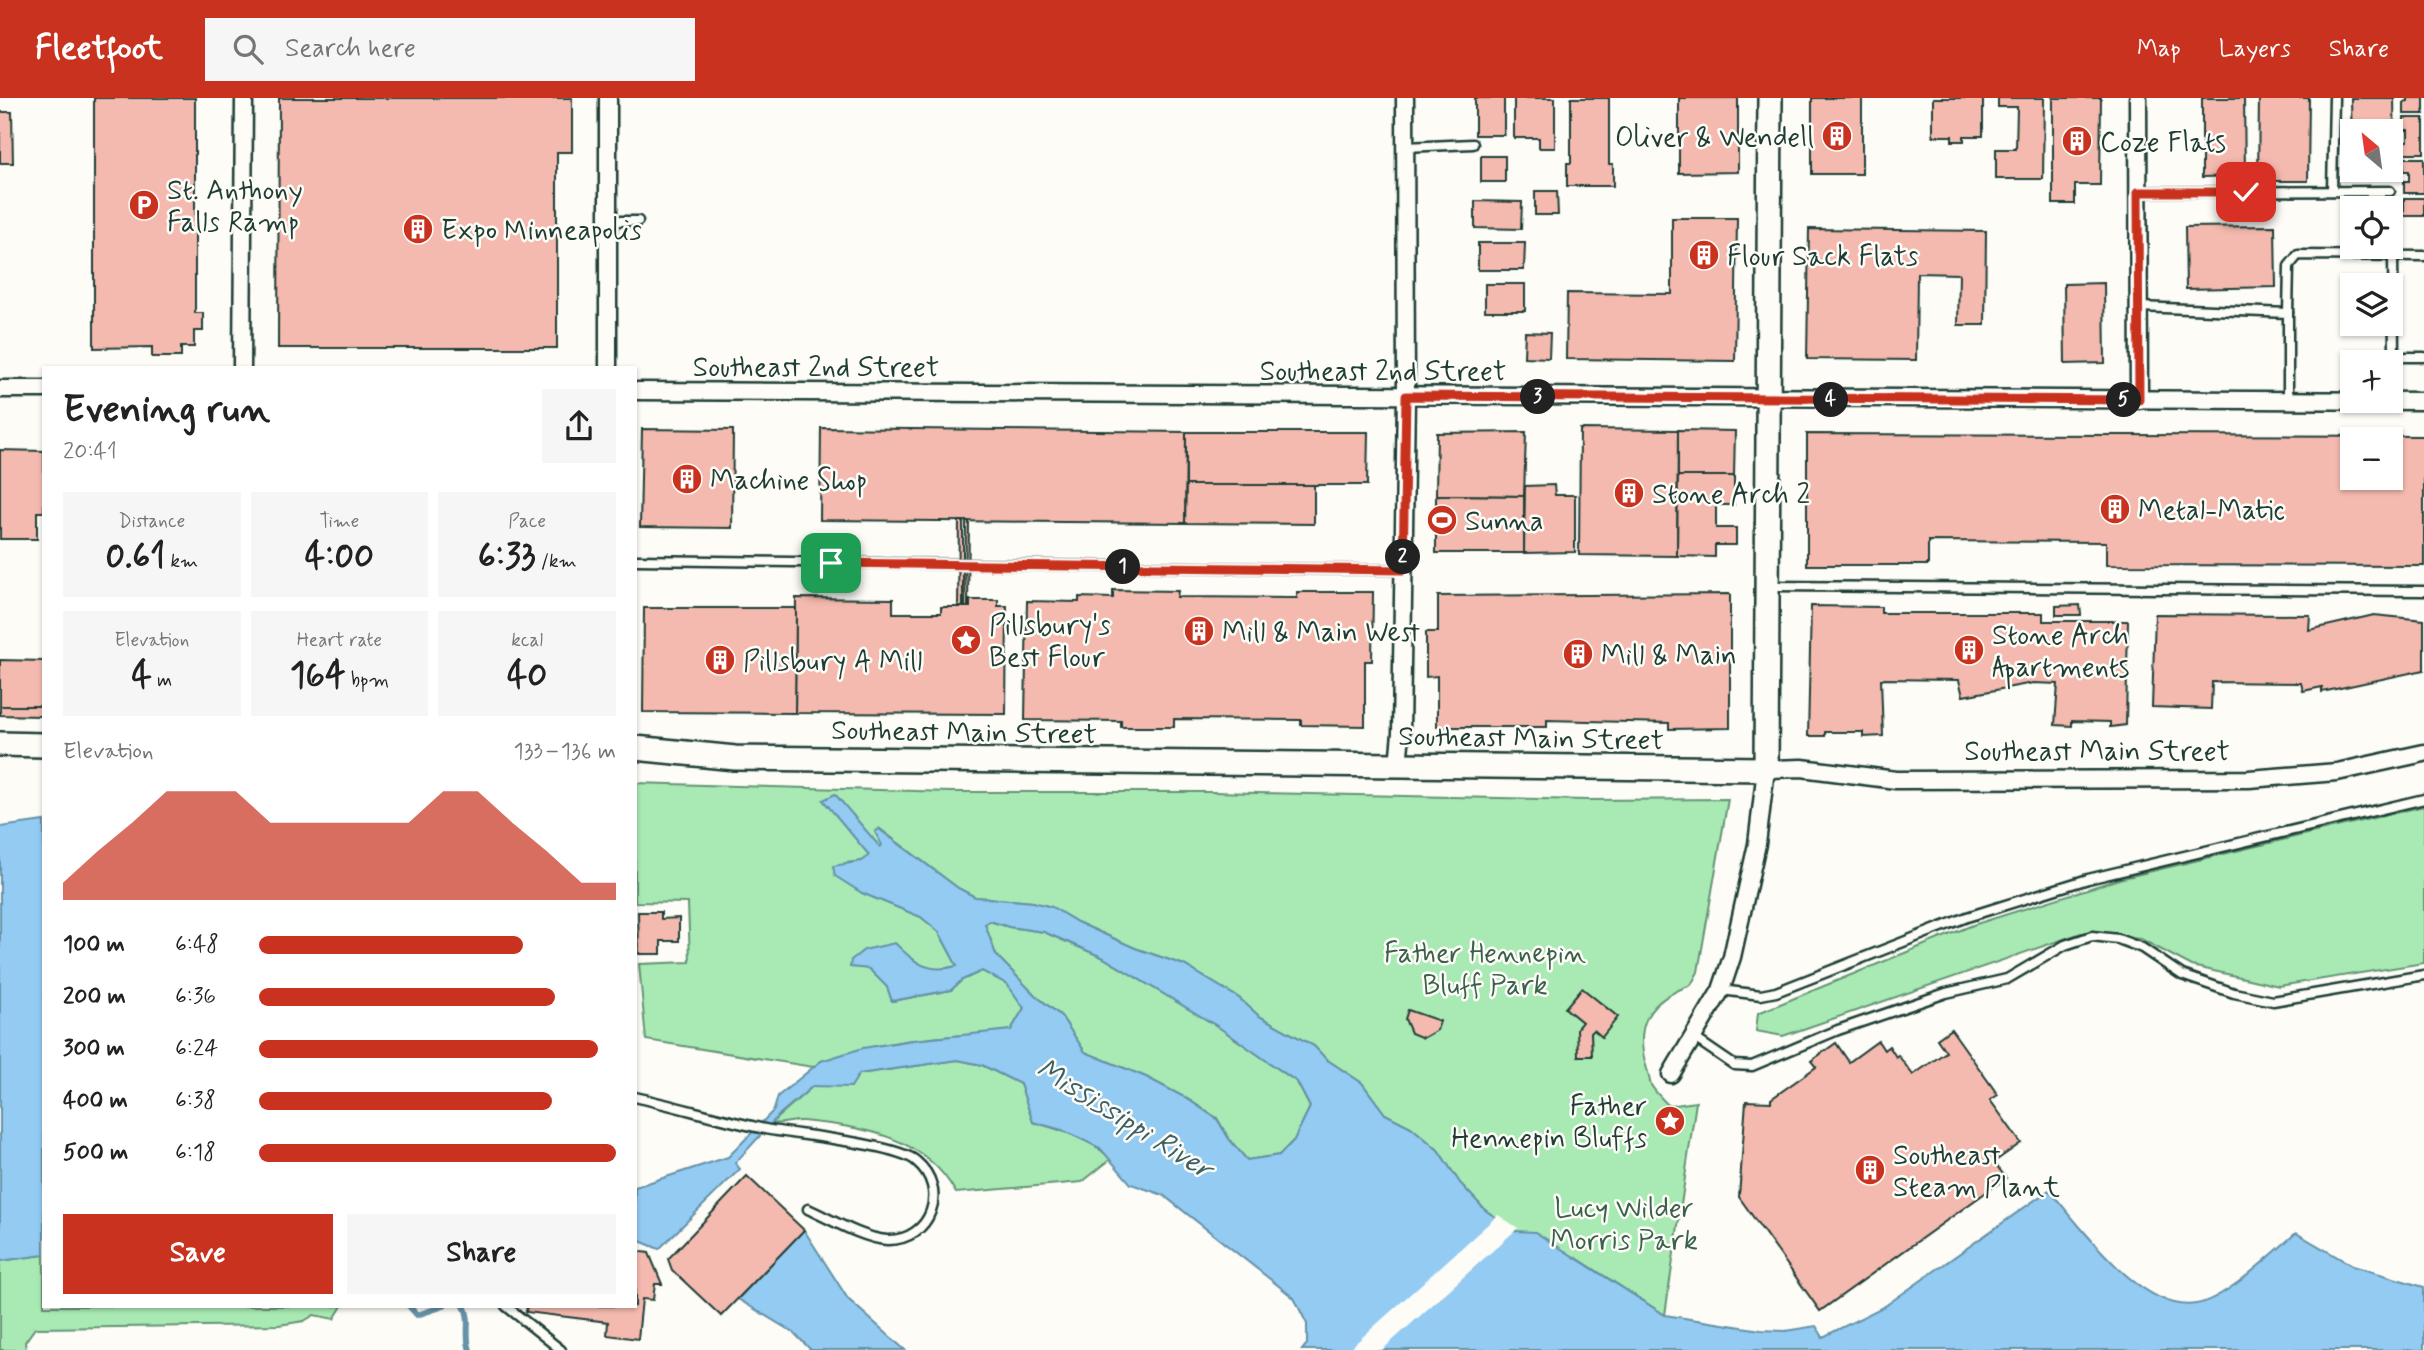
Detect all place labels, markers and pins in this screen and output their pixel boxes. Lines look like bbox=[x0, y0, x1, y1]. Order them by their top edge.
building icon: Oliver & Wendell bbox=[1820, 119, 1854, 153]
place label: Oliver & Wendell bbox=[1615, 120, 1814, 157]
building icon: Coze Flats bbox=[2060, 124, 2094, 158]
place label: Coze Flats bbox=[2100, 125, 2226, 162]
pin bbox=[2216, 162, 2276, 222]
place label: St. Anthony Falls Ramp bbox=[167, 173, 303, 242]
parking icon: St. Anthony Falls Ramp bbox=[127, 188, 161, 222]
building icon: Expo Minneapolis bbox=[401, 212, 435, 246]
place label: Expo Minneapolis bbox=[441, 213, 642, 250]
building icon: Flour Sack Flats bbox=[1687, 238, 1721, 272]
place label: Flour Sack Flats bbox=[1727, 239, 1918, 276]
pin: 3 bbox=[1520, 380, 1556, 414]
pin: 4 bbox=[1814, 382, 1848, 418]
pin: 5 bbox=[2106, 382, 2142, 418]
building icon: Machine Shop bbox=[670, 462, 704, 496]
place label: Machine Shop bbox=[710, 463, 867, 500]
building icon: Stone Arch 2 bbox=[1612, 476, 1646, 510]
place label: Stone Arch 2 bbox=[1652, 477, 1810, 514]
building icon: Metal-Matic bbox=[2098, 492, 2132, 526]
place label: Metal-Matic bbox=[2138, 493, 2285, 530]
sports icon: Sunna bbox=[1425, 503, 1459, 537]
place label: Sunna bbox=[1465, 504, 1543, 541]
pin bbox=[801, 533, 861, 593]
pin: 2 bbox=[1386, 540, 1420, 574]
pin: 1 bbox=[1106, 550, 1140, 584]
place label: Pillsbury's Best Flour bbox=[989, 608, 1111, 677]
building icon: Mill & Main West bbox=[1182, 614, 1216, 648]
place label: Mill & Main West bbox=[1222, 615, 1421, 652]
place label: Stone Arch Apartments bbox=[1992, 618, 2130, 690]
place icon: Pillsbury's Best Flour bbox=[949, 623, 983, 657]
building icon: Stone Arch Apartments bbox=[1952, 633, 1986, 667]
building icon: Mill & Main bbox=[1561, 637, 1595, 671]
place label: Mill & Main bbox=[1601, 638, 1737, 675]
building icon: Pillsbury A Mill bbox=[703, 643, 737, 677]
place label: Pillsbury A Mill bbox=[743, 644, 922, 681]
place label: Father Hennepin Bluffs bbox=[1451, 1089, 1647, 1158]
place icon: Father Hennepin Bluffs bbox=[1653, 1104, 1687, 1138]
place label: Southeast Steam Plant bbox=[1893, 1138, 2060, 1207]
building icon: Southeast Steam Plant bbox=[1853, 1153, 1887, 1187]

